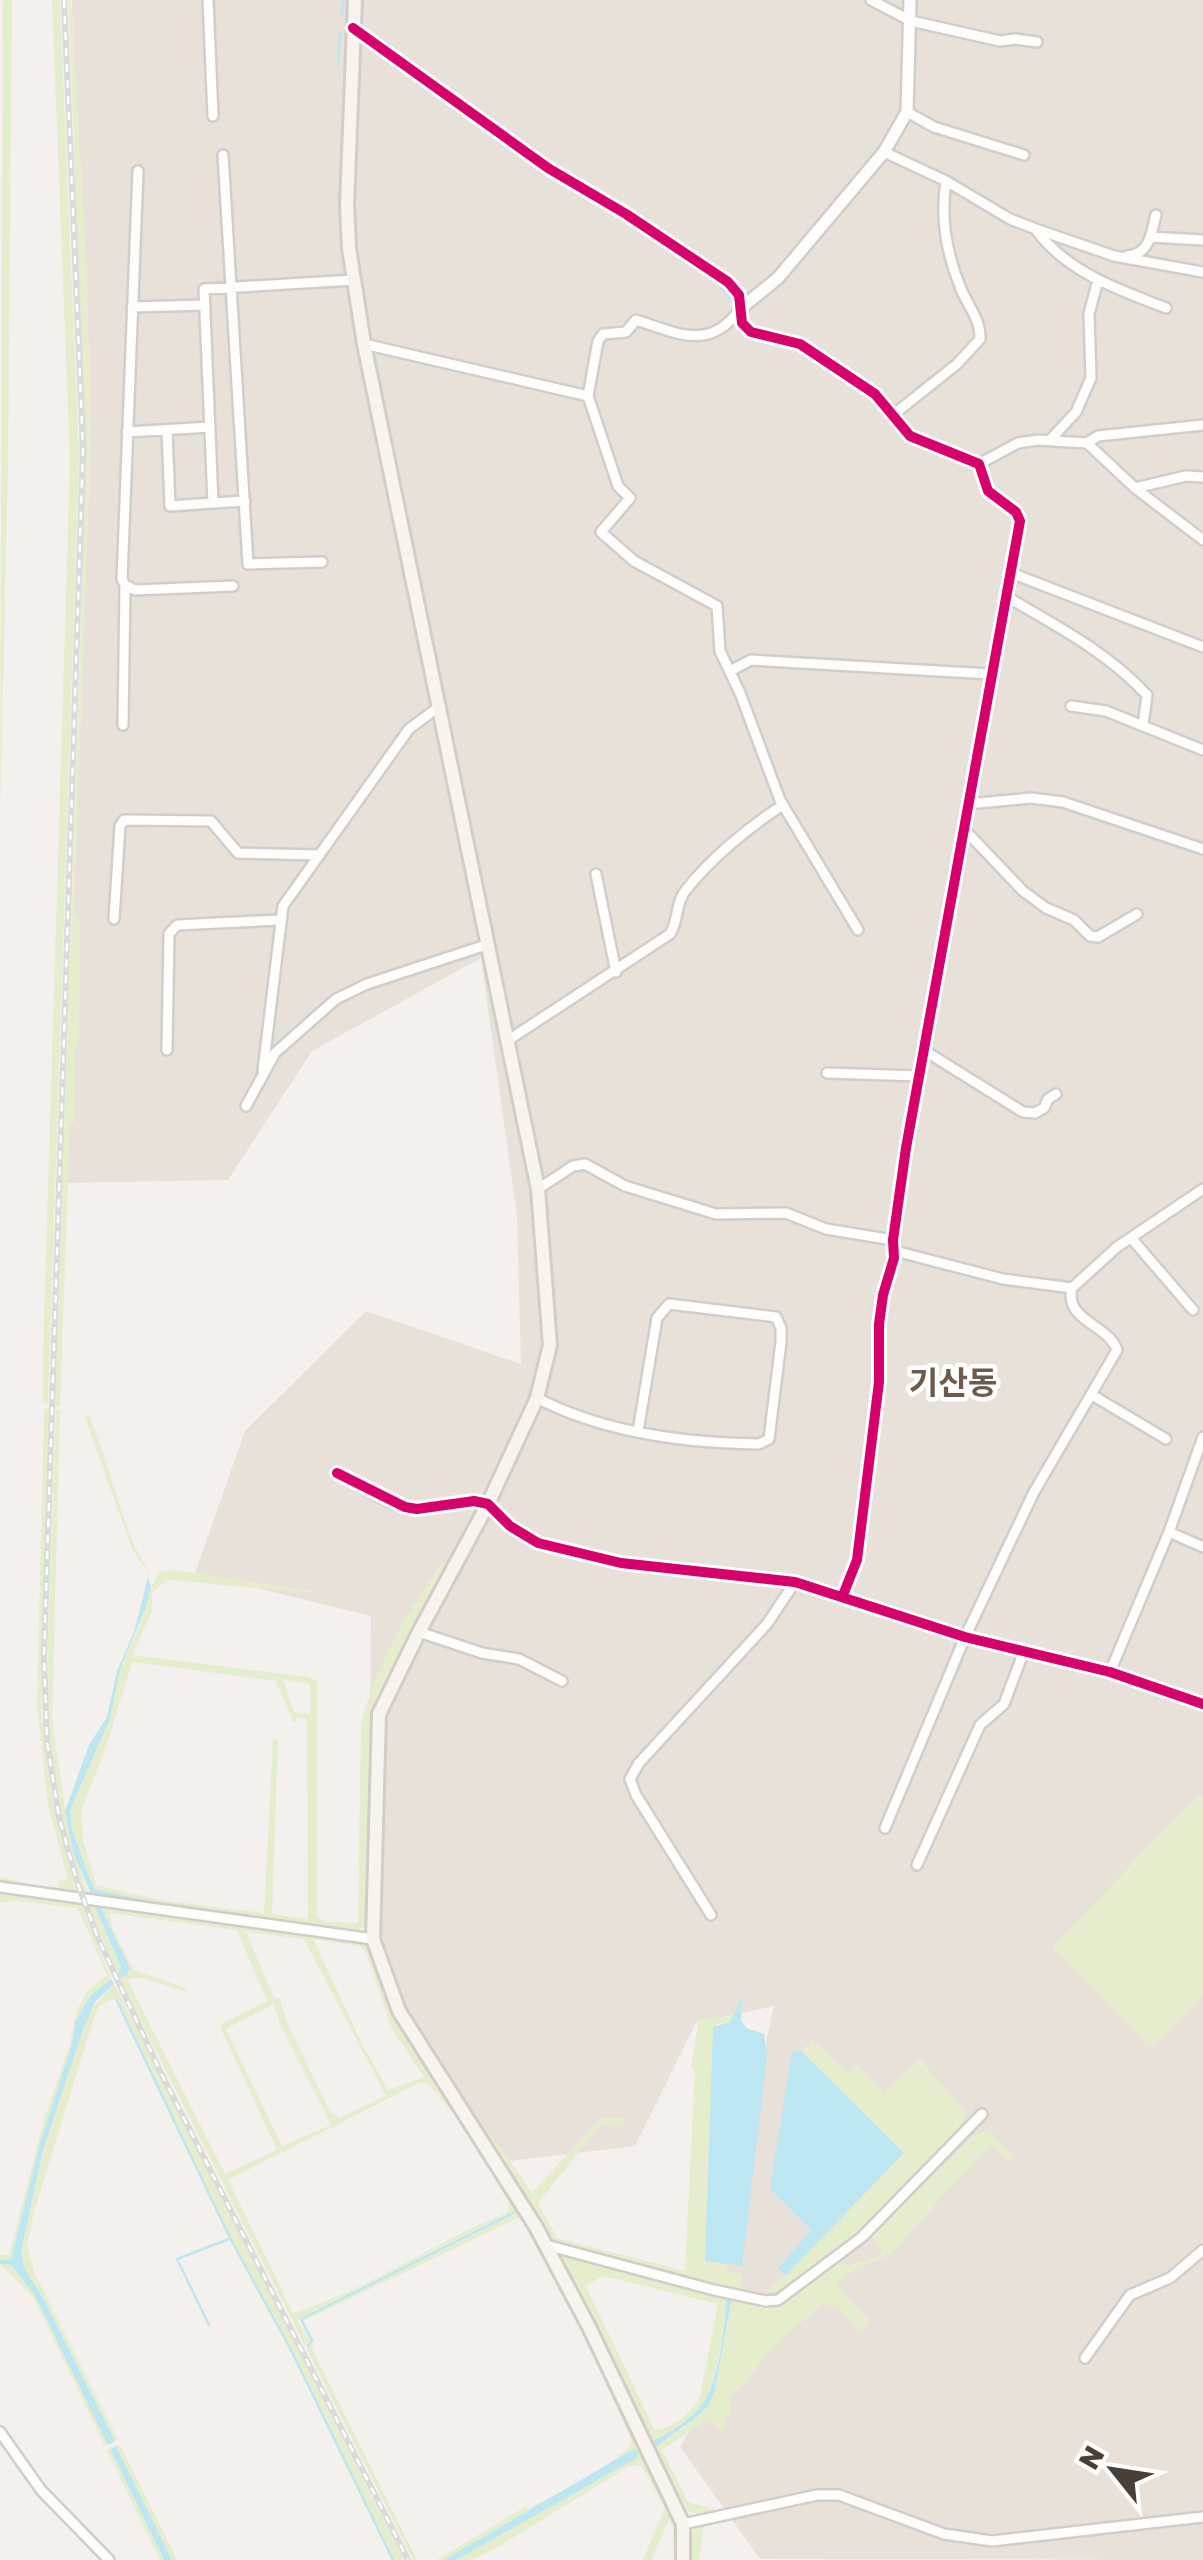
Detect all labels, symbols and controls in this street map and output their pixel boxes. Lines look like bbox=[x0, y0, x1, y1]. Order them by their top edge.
district label: 기산동 bbox=[909, 1363, 997, 1401]
north arrow bbox=[1063, 2420, 1163, 2520]
text: N bbox=[1071, 2440, 1111, 2475]

